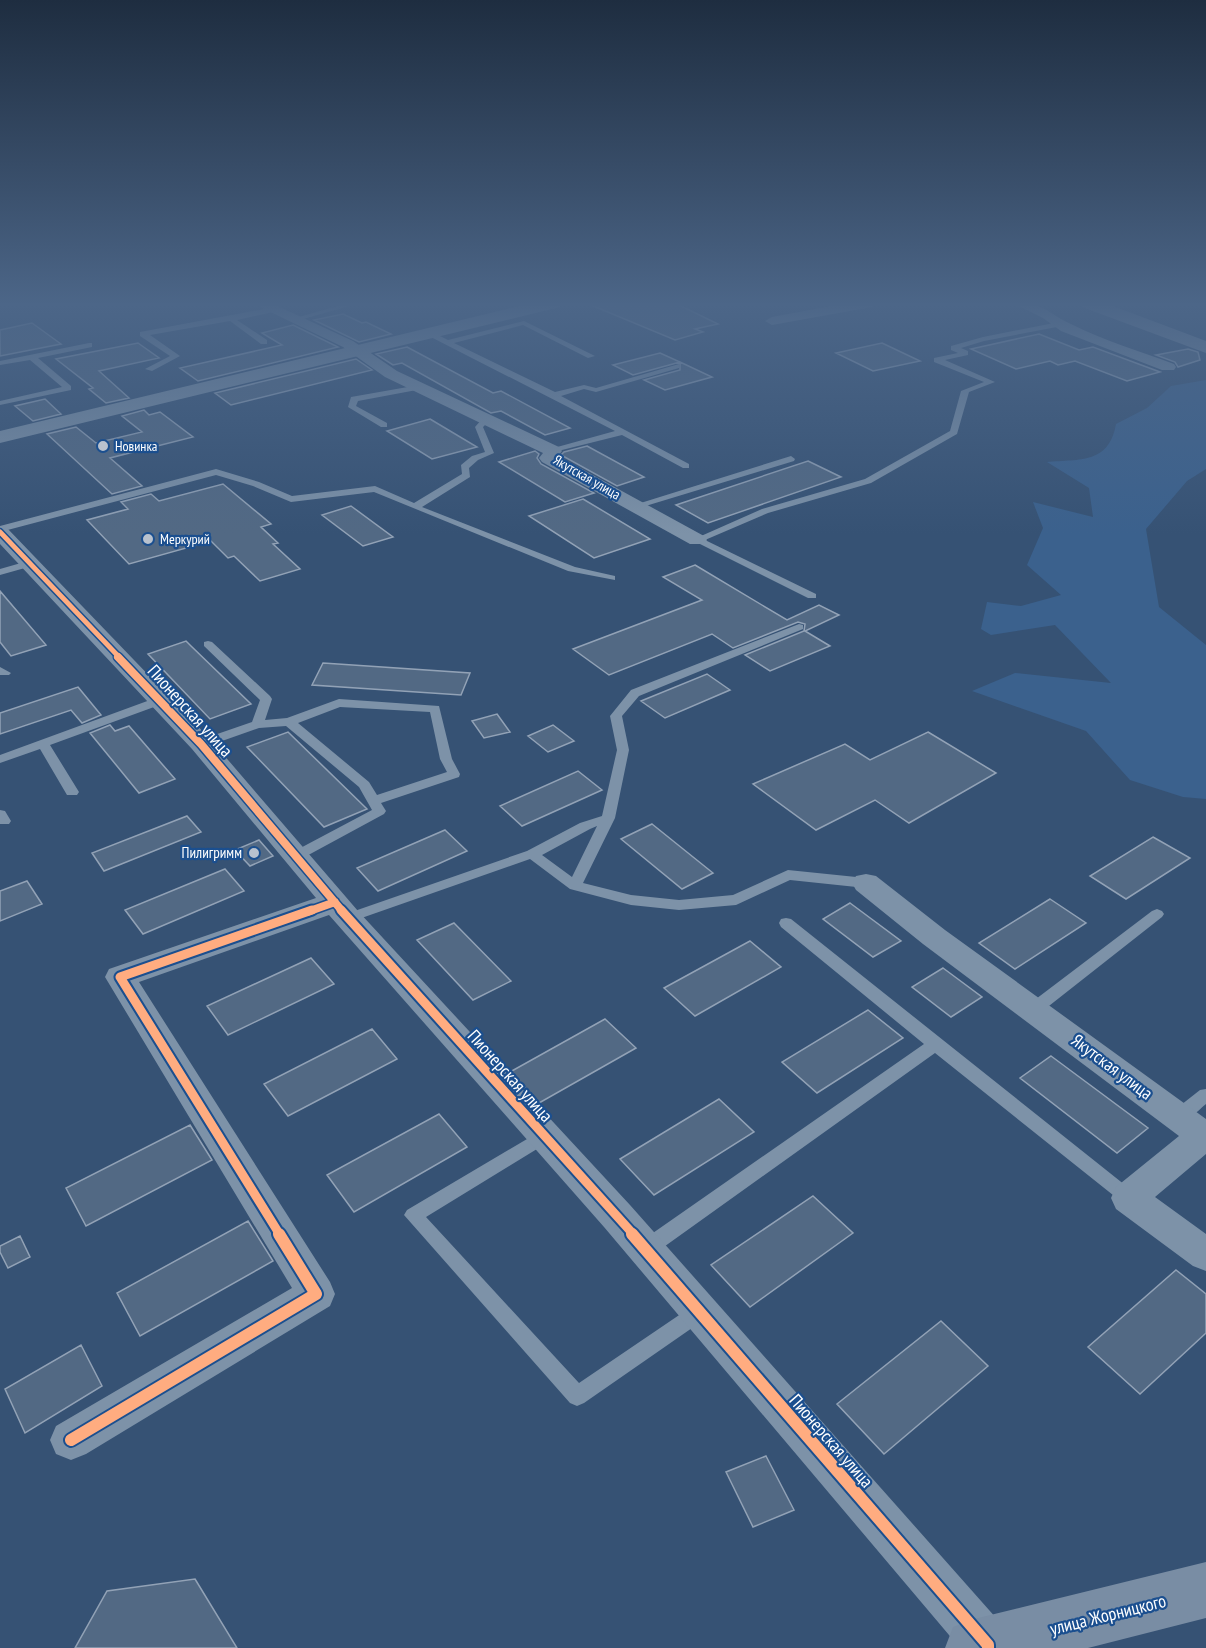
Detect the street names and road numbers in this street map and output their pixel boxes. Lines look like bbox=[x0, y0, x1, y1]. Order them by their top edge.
street label: Якутская улица bbox=[550, 451, 624, 503]
street label: Пионерская улица bbox=[143, 660, 238, 762]
street label: Пионерская улица bbox=[463, 1025, 558, 1127]
street label: Якутская улица bbox=[1067, 1029, 1158, 1105]
street label: Пионерская улица bbox=[785, 1389, 878, 1492]
street label: улица Жорницкого bbox=[1047, 1589, 1168, 1640]

